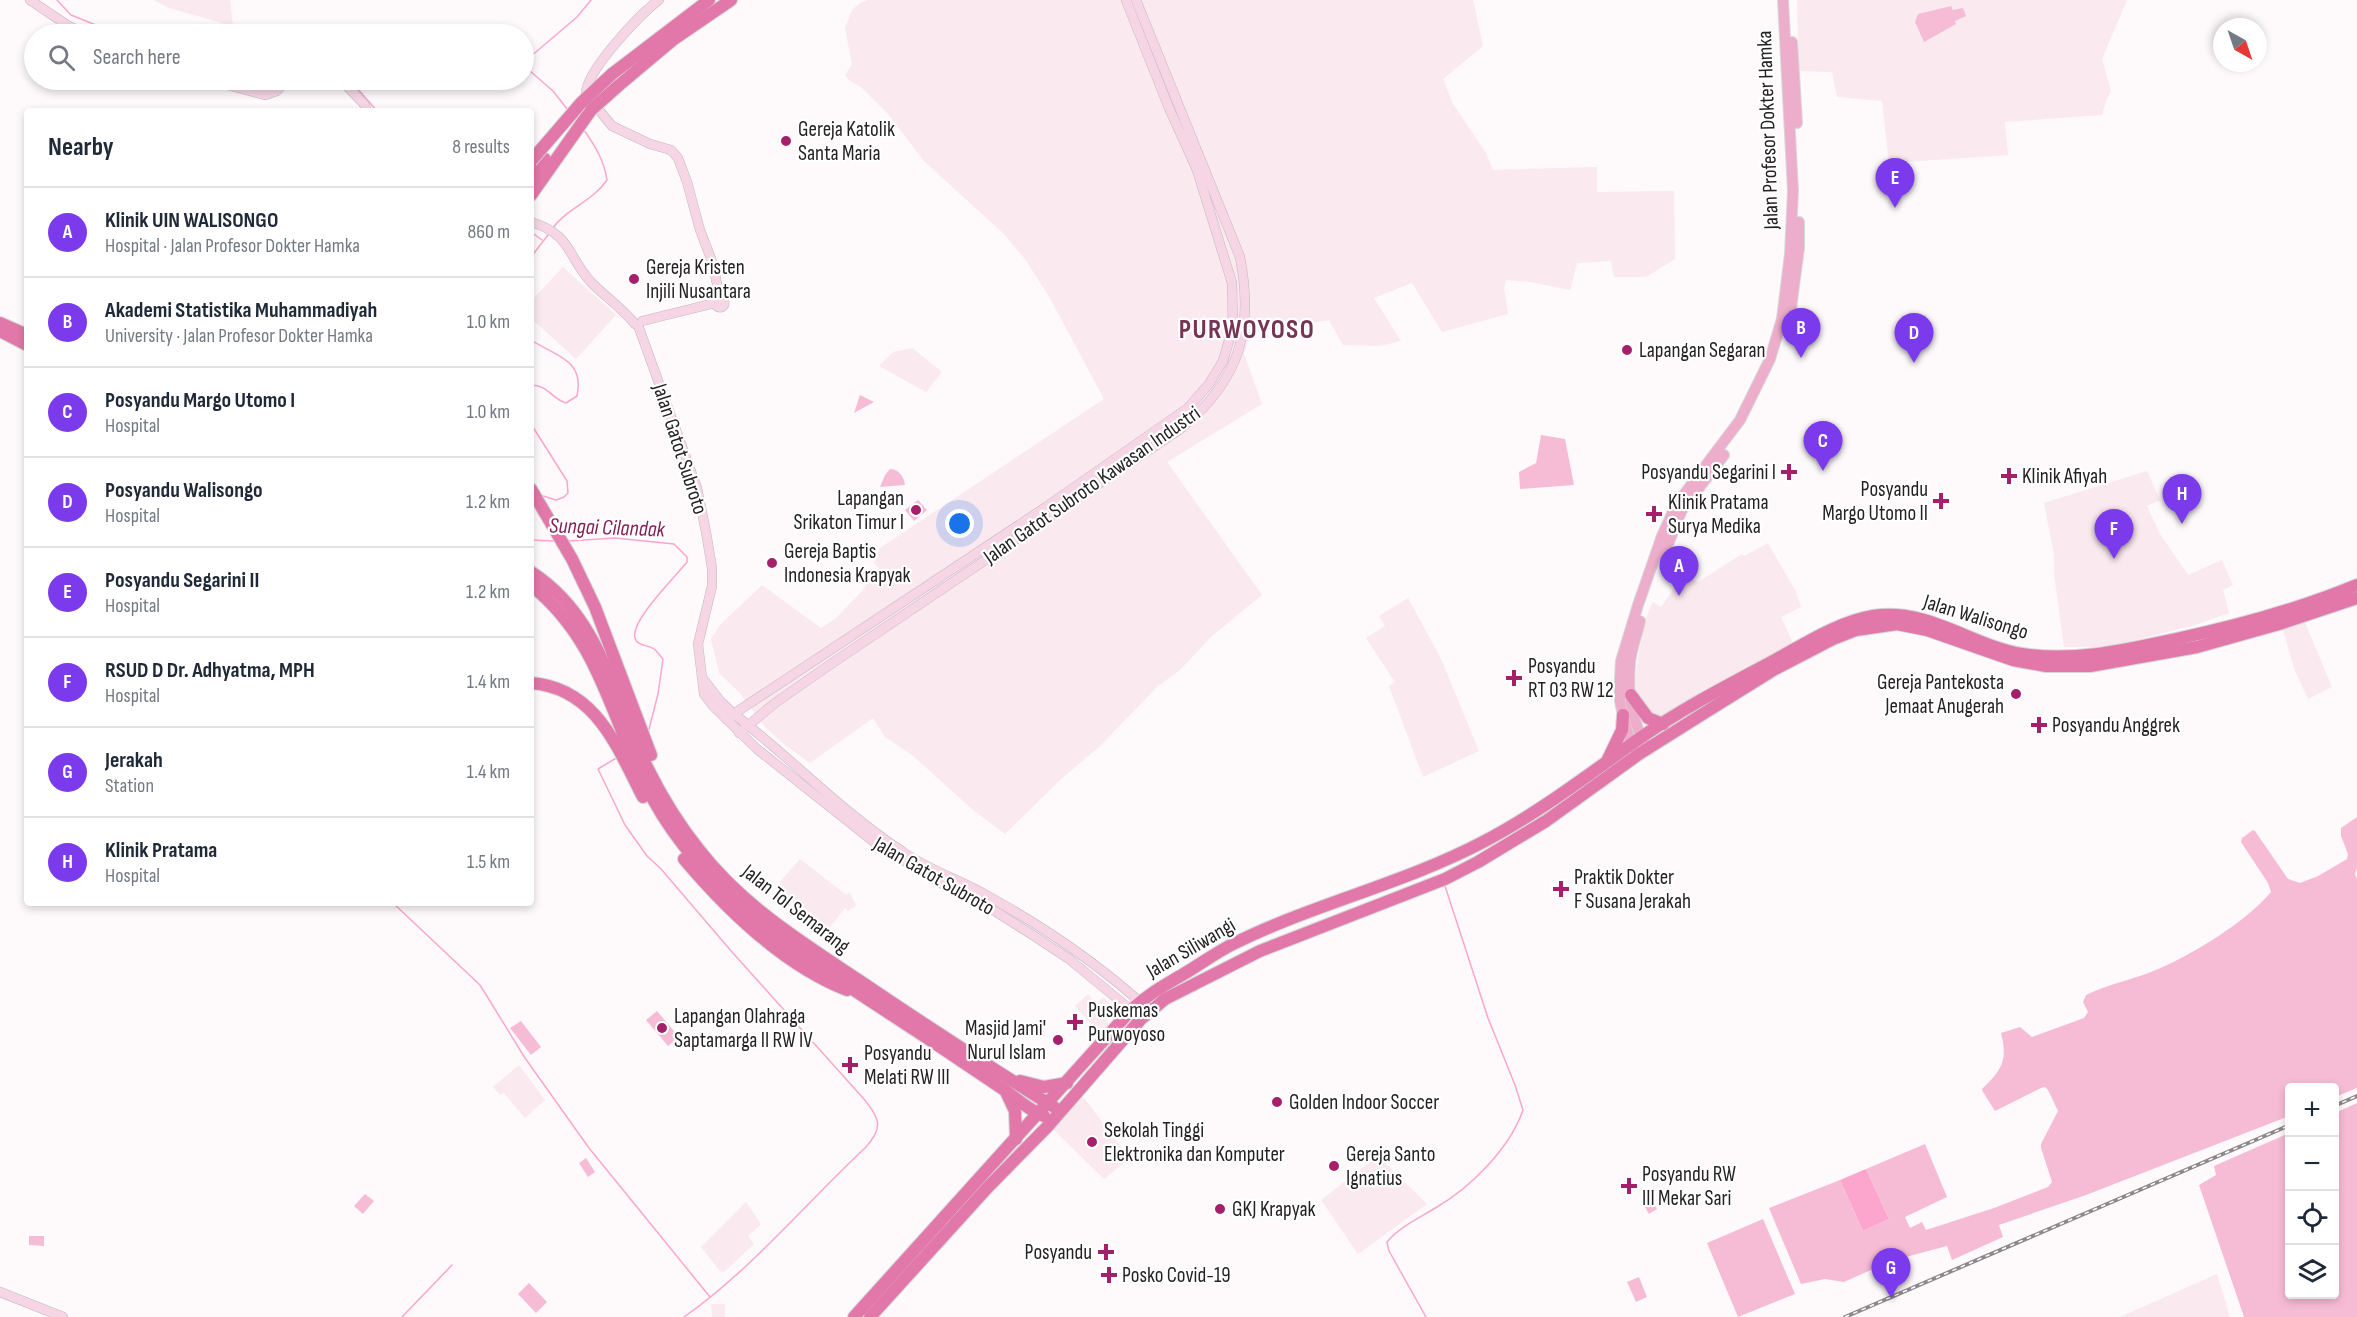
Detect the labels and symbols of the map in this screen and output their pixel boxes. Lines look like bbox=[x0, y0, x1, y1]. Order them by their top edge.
north arrow bbox=[2213, 18, 2267, 72]
street label: Jalan Profesor Dokter Hamka bbox=[1752, 30, 1784, 231]
place label: Gereja Katolik Santa Maria bbox=[798, 117, 895, 166]
marker: Gereja Katolik Santa Maria bbox=[779, 134, 793, 148]
pin: E bbox=[1876, 158, 1914, 208]
place label: Gereja Kristen Injili Nusantara bbox=[646, 255, 751, 304]
marker: Gereja Kristen Injili Nusantara bbox=[627, 272, 641, 286]
pin: B bbox=[1782, 308, 1820, 358]
district label: PURWOYOSO bbox=[1179, 314, 1315, 346]
pin: D bbox=[1894, 314, 1934, 363]
place label: Lapangan Segaran bbox=[1639, 338, 1766, 363]
marker: Lapangan Segaran bbox=[1620, 343, 1634, 357]
street label: Jalan Gatot Subroto bbox=[647, 380, 713, 517]
street label: Jalan Gatot Subroto Kawasan Industri bbox=[978, 401, 1205, 570]
pin: C bbox=[1804, 422, 1842, 471]
place label: Posyandu Segarini I bbox=[1641, 460, 1776, 485]
marker: Posyandu Segarini I bbox=[1780, 463, 1798, 481]
place label: Klinik Afiyah bbox=[2022, 464, 2107, 489]
marker: Klinik Afiyah bbox=[2000, 467, 2018, 485]
pin: H bbox=[2162, 474, 2202, 524]
place label: Posyandu Margo Utomo II bbox=[1822, 477, 1928, 526]
place label: Lapangan Srikaton Timur I bbox=[793, 486, 904, 535]
place label: Klinik Pratama Surya Medika bbox=[1668, 490, 1769, 539]
marker: Posyandu Margo Utomo II bbox=[1932, 492, 1950, 510]
marker: Lapangan Srikaton Timur I bbox=[909, 503, 923, 517]
marker: Klinik Pratama Surya Medika bbox=[1645, 505, 1663, 523]
your location bbox=[945, 509, 974, 538]
pin: F bbox=[2094, 510, 2134, 559]
water label: Sungai Cilandak bbox=[549, 512, 666, 544]
place label: Gereja Baptis Indonesia Krapyak bbox=[784, 539, 911, 588]
pin: A bbox=[1660, 546, 1698, 596]
marker: Gereja Baptis Indonesia Krapyak bbox=[765, 556, 779, 570]
street label: Jalan Walisongo bbox=[1920, 589, 2031, 645]
place label: Posyandu RT 03 RW 12 bbox=[1528, 654, 1614, 703]
marker: Posyandu RT 03 RW 12 bbox=[1505, 669, 1523, 687]
place label: Gereja Pantekosta Jemaat Anugerah bbox=[1877, 670, 2004, 719]
marker: Gereja Pantekosta Jemaat Anugerah bbox=[2009, 687, 2023, 701]
place label: Posyandu Anggrek bbox=[2052, 713, 2180, 738]
marker: Posyandu Anggrek bbox=[2030, 716, 2048, 734]
street label: Jalan Gatot Subroto bbox=[868, 831, 999, 921]
street label: Jalan Tol Semarang bbox=[736, 859, 855, 959]
place label: Praktik Dokter F Susana Jerakah bbox=[1574, 865, 1691, 914]
marker: Praktik Dokter F Susana Jerakah bbox=[1552, 880, 1570, 898]
street label: Jalan Siliwangi bbox=[1141, 912, 1240, 984]
place label: Puskemas Purwoyoso bbox=[1088, 998, 1165, 1047]
place label: Lapangan Olahraga Saptamarga II RW IV bbox=[674, 1004, 813, 1053]
marker: Puskemas Purwoyoso bbox=[1066, 1013, 1084, 1031]
place label: Masjid Jami' Nurul Islam bbox=[965, 1016, 1046, 1065]
marker: Lapangan Olahraga Saptamarga II RW IV bbox=[655, 1021, 669, 1035]
marker: Masjid Jami' Nurul Islam bbox=[1051, 1033, 1065, 1047]
place label: Posyandu Melati RW III bbox=[864, 1041, 950, 1090]
marker: Posyandu Melati RW III bbox=[841, 1056, 859, 1074]
place label: Golden Indoor Soccer bbox=[1289, 1090, 1439, 1115]
marker: Golden Indoor Soccer bbox=[1270, 1095, 1284, 1109]
place label: Sekolah Tinggi Elektronika dan Komputer bbox=[1104, 1118, 1285, 1167]
marker: Sekolah Tinggi Elektronika dan Komputer bbox=[1085, 1135, 1099, 1149]
place label: Gereja Santo Ignatius bbox=[1346, 1142, 1435, 1191]
marker: Gereja Santo Ignatius bbox=[1327, 1159, 1341, 1173]
place label: Posyandu RW III Mekar Sari bbox=[1642, 1162, 1736, 1211]
marker: Posyandu RW III Mekar Sari bbox=[1620, 1177, 1638, 1195]
place label: GKJ Krapyak bbox=[1232, 1197, 1316, 1222]
marker: GKJ Krapyak bbox=[1213, 1202, 1227, 1216]
place label: Posyandu bbox=[1025, 1240, 1092, 1265]
marker: Posyandu bbox=[1097, 1243, 1115, 1261]
pin: G bbox=[1872, 1248, 1910, 1298]
place label: Posko Covid-19 bbox=[1122, 1263, 1231, 1288]
marker: Posko Covid-19 bbox=[1100, 1266, 1118, 1284]

